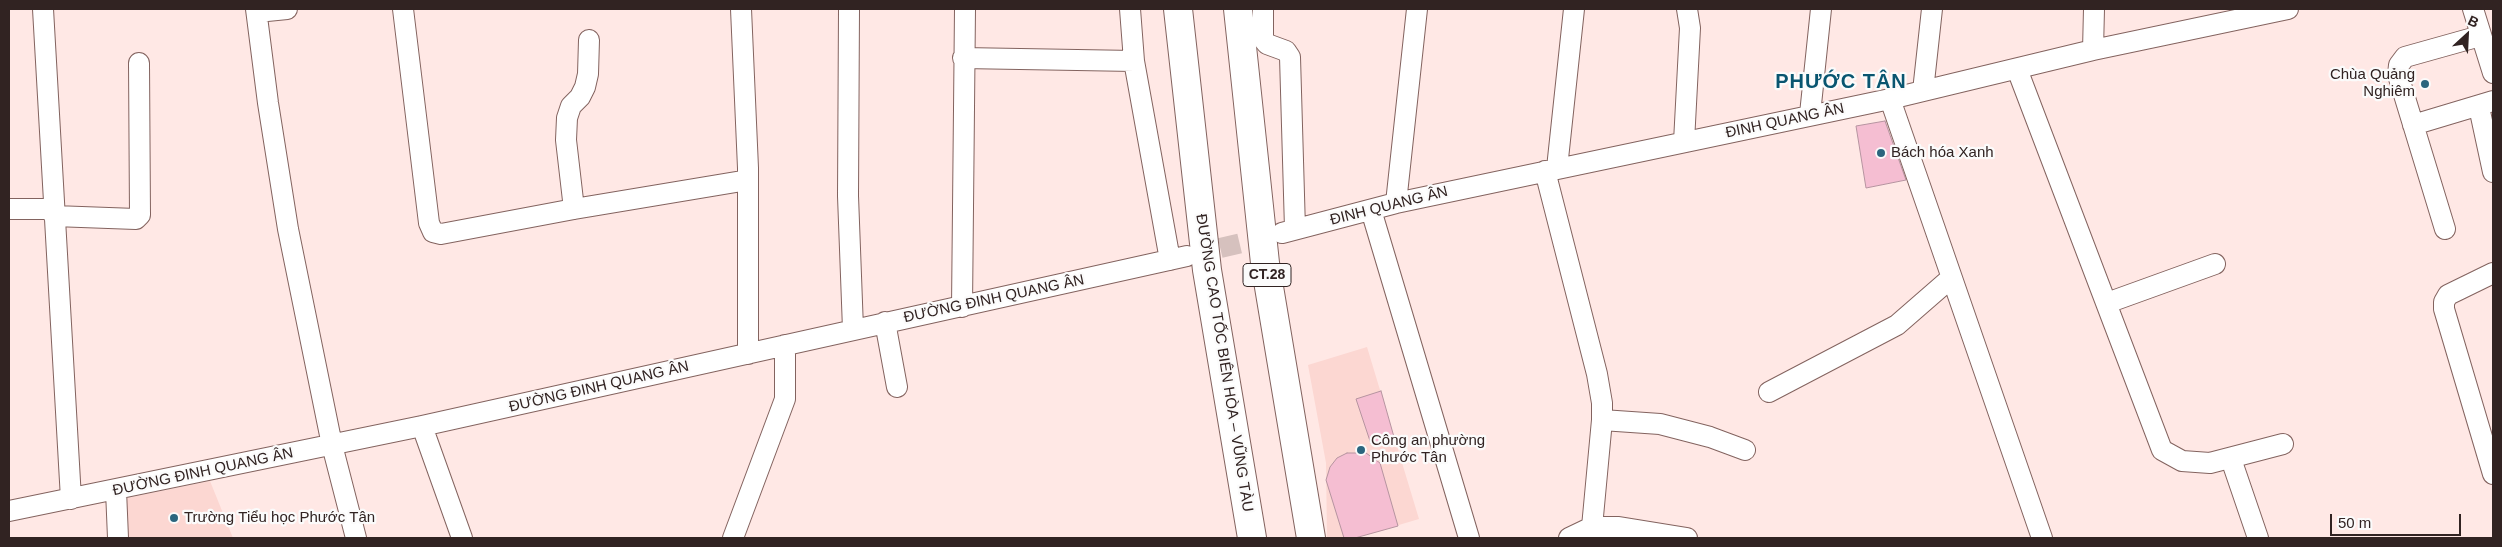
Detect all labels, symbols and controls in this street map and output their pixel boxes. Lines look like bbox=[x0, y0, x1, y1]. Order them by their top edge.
north arrow bbox=[2442, 10, 2492, 60]
text: B bbox=[2465, 12, 2481, 31]
place label: Chùa Quảng Nghiêm bbox=[2330, 66, 2415, 101]
district label: PHƯỚC TÂN bbox=[1774, 70, 1908, 94]
marker: Chùa Quảng Nghiêm bbox=[2419, 78, 2431, 90]
street label: ĐINH QUANG ÂN bbox=[1724, 100, 1846, 142]
place label: Bách hóa Xanh bbox=[1891, 144, 1994, 162]
marker: Bách hóa Xanh bbox=[1875, 147, 1887, 159]
street label: ĐINH QUANG ÂN bbox=[1328, 183, 1450, 229]
street label: ĐƯỜNG CAO TỐC BIÊN HÒA – VŨNG TÀU bbox=[1192, 213, 1256, 513]
road number: CT.28 bbox=[1243, 264, 1291, 286]
street label: ĐƯỜNG ĐINH QUANG ÂN bbox=[902, 271, 1086, 327]
street label: ĐƯỜNG ĐINH QUANG ÂN bbox=[507, 358, 691, 416]
place label: Công an phường Phước Tân bbox=[1371, 432, 1485, 467]
street label: ĐƯỜNG ĐINH QUANG ÂN bbox=[111, 444, 295, 500]
marker: Công an phường Phước Tân bbox=[1355, 444, 1367, 456]
scale bar bbox=[2332, 504, 2463, 536]
place label: Trường Tiểu học Phước Tân bbox=[184, 509, 375, 527]
marker: Trường Tiểu học Phước Tân bbox=[168, 512, 180, 524]
text: 50 m bbox=[2338, 514, 2371, 531]

